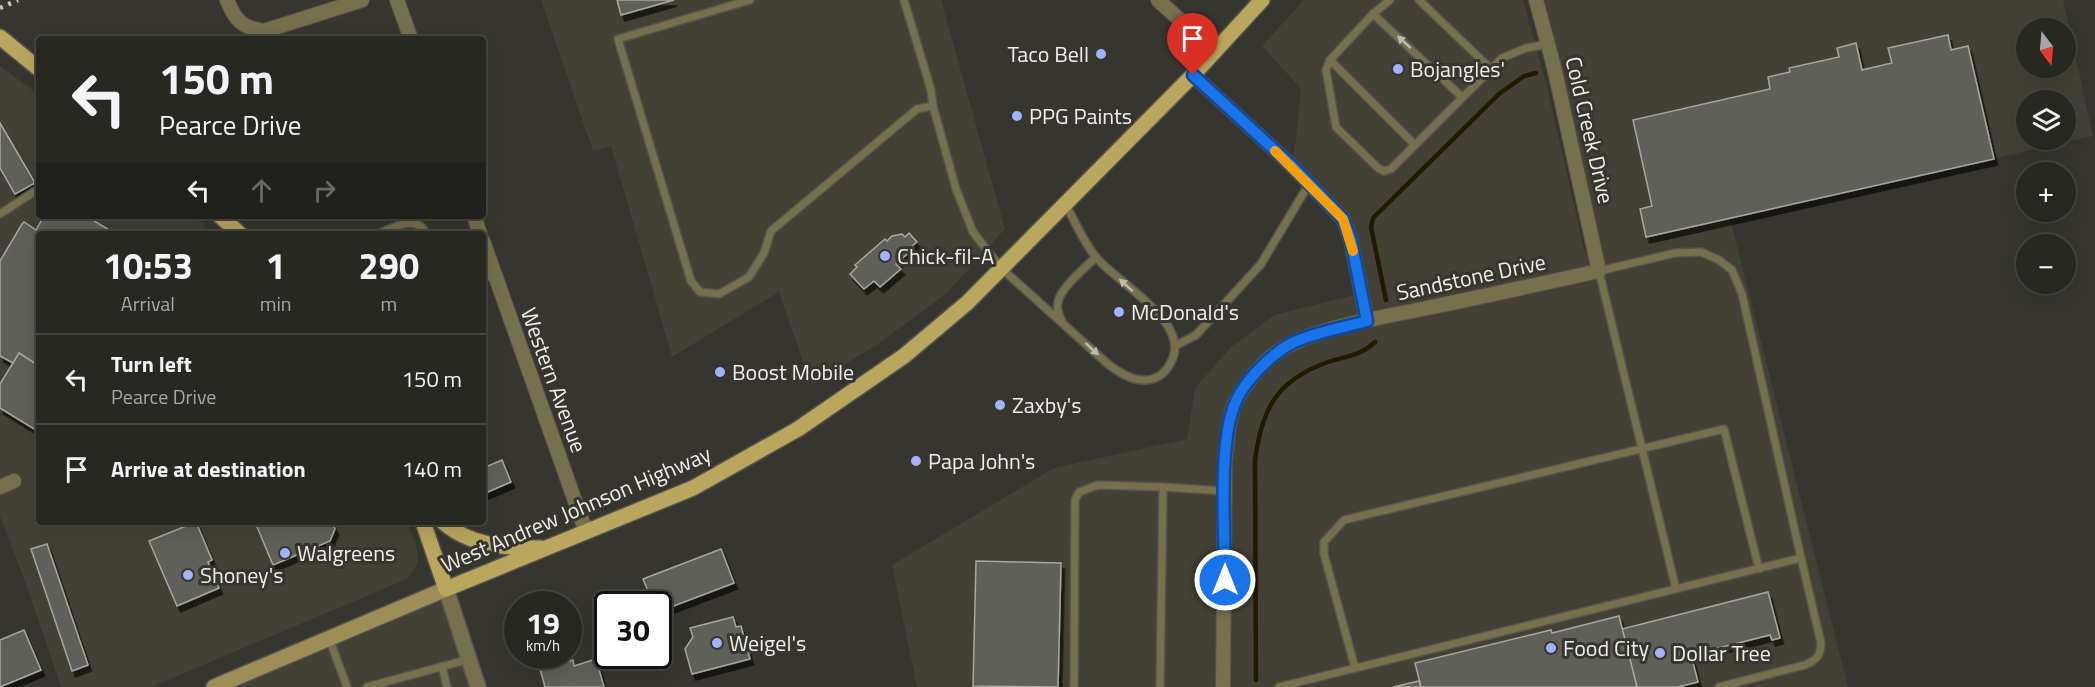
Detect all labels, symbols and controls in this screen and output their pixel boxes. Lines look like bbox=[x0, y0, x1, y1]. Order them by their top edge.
pin bbox=[1167, 13, 1218, 75]
north arrow bbox=[2016, 18, 2076, 78]
map controls bbox=[2016, 18, 2076, 294]
icon: arrive bbox=[1176, 22, 1209, 55]
one-way arrow bbox=[1397, 36, 1411, 50]
place label: Taco Bell bbox=[1008, 37, 1089, 71]
text: 150 m bbox=[159, 46, 274, 110]
marker: Taco Bell bbox=[1094, 47, 1108, 61]
place label: Bojangles' bbox=[1410, 52, 1505, 86]
street label: Cold Creek Drive bbox=[1557, 53, 1623, 207]
icon: left bbox=[60, 60, 138, 138]
marker: Bojangles' bbox=[1391, 62, 1405, 76]
button: layers bbox=[2016, 90, 2076, 150]
place label: PPG Paints bbox=[1029, 99, 1132, 133]
text: Pearce Drive bbox=[159, 104, 301, 145]
marker: PPG Paints bbox=[1010, 109, 1024, 123]
button: + bbox=[2016, 162, 2076, 222]
icon: left bbox=[182, 174, 215, 207]
icon: ahead bbox=[245, 174, 278, 207]
icon: right bbox=[308, 174, 341, 207]
button: − bbox=[2016, 234, 2076, 294]
text: 10:53 bbox=[103, 238, 193, 293]
text: 1 bbox=[266, 238, 286, 293]
text: 290 bbox=[359, 238, 419, 293]
place label: Chick-fil-A bbox=[897, 239, 994, 273]
street label: Sandstone Drive bbox=[1393, 245, 1549, 309]
marker: Chick-fil-A bbox=[878, 249, 892, 263]
one-way arrow bbox=[1119, 279, 1134, 292]
text: Arrival bbox=[121, 288, 175, 319]
text: min bbox=[260, 288, 292, 319]
text: m bbox=[380, 288, 397, 319]
place label: McDonald's bbox=[1131, 295, 1239, 329]
street label: Western Avenue bbox=[512, 303, 596, 457]
marker: McDonald's bbox=[1112, 305, 1126, 319]
one-way arrow bbox=[1084, 342, 1099, 355]
text: Turn left bbox=[111, 347, 192, 381]
place label: Boost Mobile bbox=[732, 355, 854, 389]
text: 150 m bbox=[402, 362, 462, 396]
icon: left bbox=[60, 363, 93, 396]
marker: Boost Mobile bbox=[713, 365, 727, 379]
text: Pearce Drive bbox=[111, 381, 216, 412]
place label: Zaxby's bbox=[1012, 388, 1081, 422]
marker: Zaxby's bbox=[993, 398, 1007, 412]
street label: West Andrew Johnson Highway bbox=[436, 436, 717, 581]
place label: Papa John's bbox=[928, 444, 1035, 478]
text: Arrive at destination bbox=[111, 452, 306, 486]
text: 140 m bbox=[402, 452, 462, 486]
icon: arrive bbox=[60, 453, 93, 486]
marker: Papa John's bbox=[909, 454, 923, 468]
place label: Walgreens bbox=[297, 536, 395, 570]
marker: Walgreens bbox=[278, 546, 292, 560]
position arrow bbox=[1193, 548, 1257, 612]
place label: Shoney's bbox=[200, 558, 283, 592]
marker: Shoney's bbox=[181, 568, 195, 582]
speed limit sign: 30 bbox=[594, 591, 672, 669]
text: 19 bbox=[526, 600, 560, 646]
place label: Weigel's bbox=[729, 626, 806, 660]
place label: Food City bbox=[1563, 631, 1649, 665]
text: km/h bbox=[526, 634, 560, 657]
marker: Weigel's bbox=[710, 636, 724, 650]
place label: Dollar Tree bbox=[1672, 636, 1771, 670]
marker: Food City bbox=[1544, 641, 1558, 655]
marker: Dollar Tree bbox=[1653, 646, 1667, 660]

